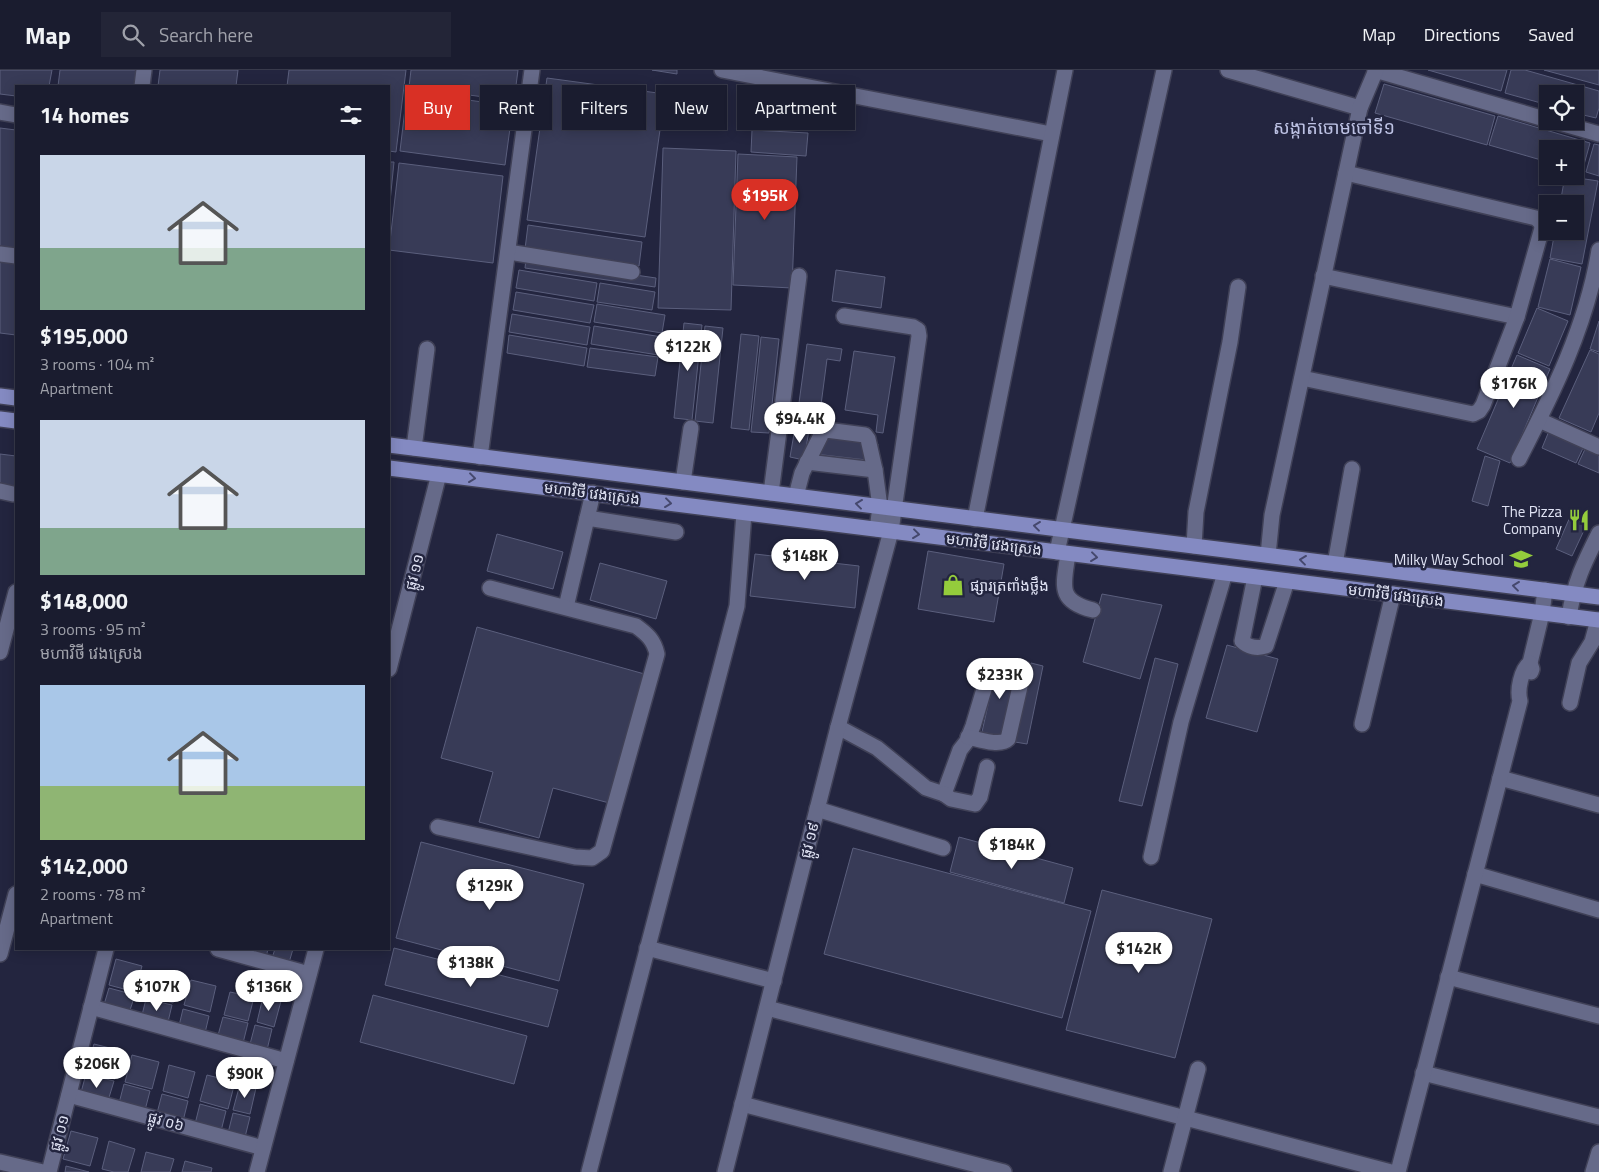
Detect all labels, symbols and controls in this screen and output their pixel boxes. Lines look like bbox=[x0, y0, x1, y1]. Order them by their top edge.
search box bbox=[101, 12, 451, 57]
text: Map bbox=[25, 17, 71, 53]
text: Search here bbox=[159, 20, 253, 49]
icon: search bbox=[119, 21, 147, 49]
text: Map bbox=[1362, 21, 1396, 48]
text: Directions bbox=[1424, 21, 1500, 48]
text: Saved bbox=[1528, 21, 1574, 48]
chip: Buy bbox=[405, 85, 470, 130]
chip: Rent bbox=[480, 85, 552, 130]
chip: Filters bbox=[562, 85, 646, 130]
chip: New bbox=[656, 85, 727, 130]
chip: Apartment bbox=[737, 85, 855, 130]
map controls bbox=[1539, 85, 1584, 240]
button: locate bbox=[1539, 85, 1584, 130]
text: 14 homes bbox=[40, 99, 129, 131]
icon: filters bbox=[337, 101, 365, 129]
district label: សង្កាត់ចោមចៅទី១ bbox=[1273, 114, 1395, 141]
button: + bbox=[1539, 140, 1584, 185]
pin: $195K bbox=[730, 178, 800, 221]
text: $195K bbox=[742, 183, 788, 207]
icon: home bbox=[158, 188, 248, 278]
button: − bbox=[1539, 195, 1584, 240]
text: $195,000 bbox=[40, 320, 128, 352]
pin: $122K bbox=[653, 330, 723, 372]
text: $122K bbox=[665, 334, 711, 358]
text: 3 rooms · 104 m² bbox=[40, 352, 154, 376]
pin: $176K bbox=[1479, 366, 1549, 409]
text: $176K bbox=[1491, 371, 1537, 395]
text: Apartment bbox=[40, 376, 113, 400]
pin: $94.4K bbox=[759, 402, 841, 444]
text: $94.4K bbox=[775, 406, 825, 430]
icon: home bbox=[158, 453, 248, 543]
one-way arrow bbox=[468, 472, 476, 483]
street label: មហាវិថី វេងស្រេង bbox=[543, 476, 641, 510]
one-way arrow bbox=[664, 497, 672, 508]
one-way arrow bbox=[854, 499, 862, 510]
place label: The Pizza Company bbox=[1502, 500, 1562, 540]
restaurant icon: The Pizza Company bbox=[1566, 507, 1592, 533]
one-way arrow bbox=[1033, 521, 1041, 532]
street label: មហាវិថី វេងស្រេង bbox=[945, 527, 1043, 561]
one-way arrow bbox=[912, 528, 920, 539]
pin: $148K bbox=[770, 538, 840, 581]
text: $148K bbox=[782, 543, 828, 567]
school or university icon: Milky Way School bbox=[1508, 546, 1534, 572]
place label: Milky Way School bbox=[1394, 548, 1504, 571]
street label: ផ្លូវ ១១ bbox=[398, 551, 432, 593]
one-way arrow bbox=[1091, 551, 1099, 562]
one-way arrow bbox=[1298, 555, 1306, 566]
shop icon: ផ្សារត្រពាំងថ្លឹង bbox=[940, 572, 966, 598]
place label: ផ្សារត្រពាំងថ្លឹង bbox=[970, 574, 1049, 597]
street label: មហាវិថី វេងស្រេង bbox=[1347, 578, 1445, 612]
one-way arrow bbox=[1512, 581, 1520, 592]
text: $148,000 bbox=[40, 585, 128, 617]
text: 3 rooms · 95 m² bbox=[40, 617, 145, 641]
text: មហាវិថី វេងស្រេង bbox=[40, 641, 143, 665]
pin: $233K bbox=[965, 658, 1035, 700]
text: $233K bbox=[977, 662, 1023, 686]
icon: home bbox=[158, 718, 248, 808]
street label: ផ្លូវ ១៩ bbox=[793, 819, 827, 861]
pin: $184K bbox=[977, 828, 1047, 870]
text: $184K bbox=[989, 832, 1035, 856]
text: $142,000 bbox=[40, 850, 128, 882]
pin: $129K bbox=[455, 868, 525, 911]
text: $129K bbox=[467, 873, 513, 897]
text: 2 rooms · 78 m² bbox=[40, 882, 145, 906]
text: Apartment bbox=[40, 906, 113, 930]
pin: $142K bbox=[1104, 932, 1174, 974]
text: $142K bbox=[1116, 936, 1162, 960]
pin: $138K bbox=[436, 946, 506, 988]
text: $138K bbox=[448, 950, 494, 974]
pin: $107K bbox=[122, 970, 192, 1012]
pin: $136K bbox=[234, 970, 304, 1012]
text: $107K bbox=[134, 974, 180, 998]
text: $136K bbox=[246, 974, 292, 998]
pin: $206K bbox=[62, 1046, 132, 1089]
text: $206K bbox=[74, 1051, 120, 1075]
pin: $90K bbox=[215, 1056, 275, 1099]
text: $90K bbox=[227, 1061, 263, 1085]
street label: ផ្លូវ ០៦ bbox=[145, 1105, 187, 1139]
street label: ផ្លូវ ០១ bbox=[43, 1112, 77, 1154]

